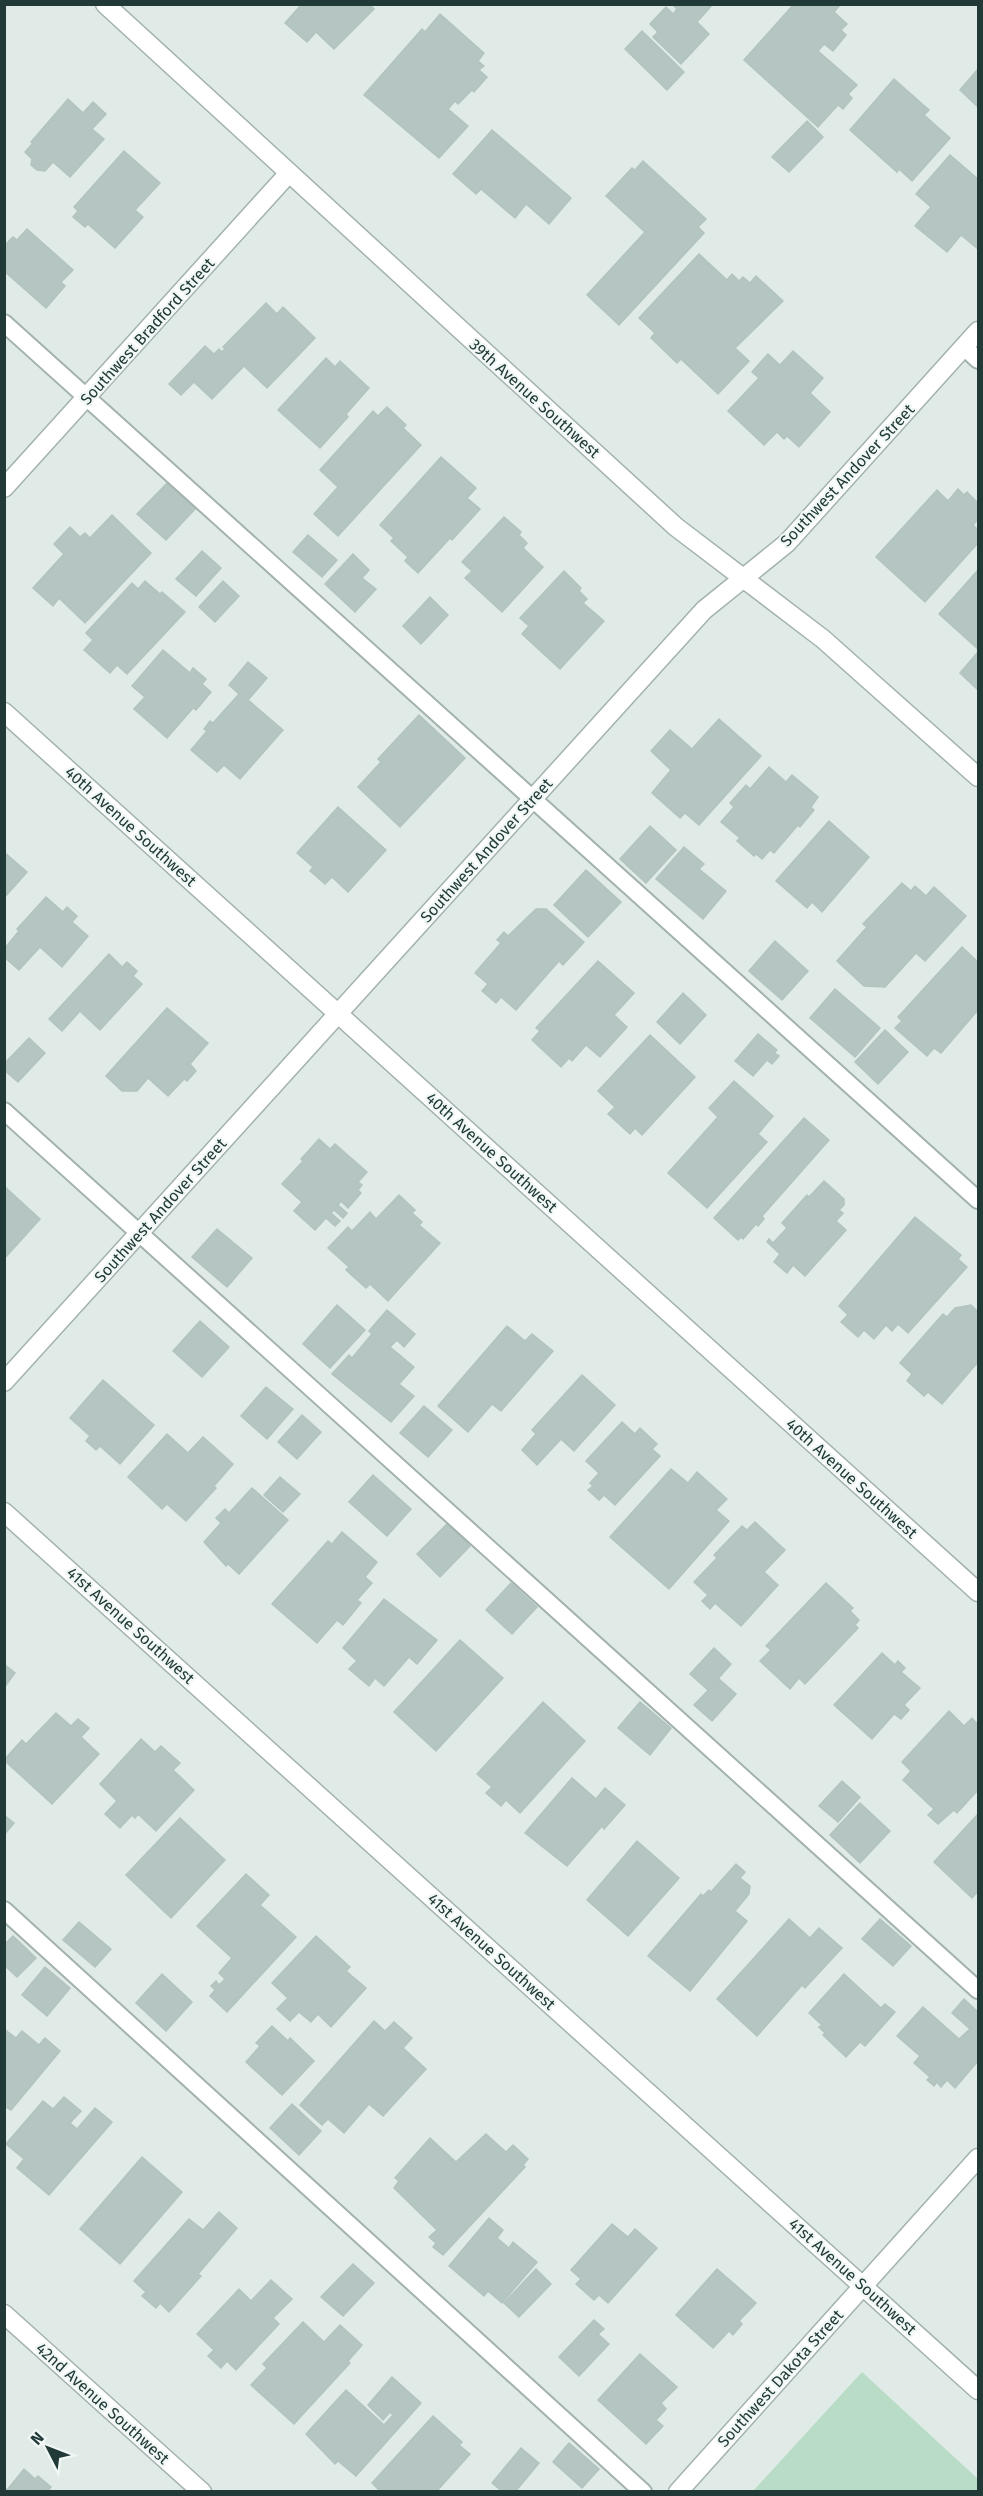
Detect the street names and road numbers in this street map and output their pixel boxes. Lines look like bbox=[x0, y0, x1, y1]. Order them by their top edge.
street label: Southwest Bradford Street bbox=[76, 254, 219, 409]
street label: 39th Avenue Southwest bbox=[466, 335, 604, 462]
street label: Southwest Andover Street bbox=[776, 400, 919, 551]
street label: 40th Avenue Southwest bbox=[61, 762, 200, 891]
street label: Southwest Andover Street bbox=[416, 774, 556, 927]
street label: 40th Avenue Southwest bbox=[422, 1088, 561, 1217]
street label: Southwest Andover Street bbox=[90, 1134, 230, 1287]
street label: 40th Avenue Southwest bbox=[782, 1414, 921, 1543]
street label: 41st Avenue Southwest bbox=[63, 1563, 199, 1688]
street label: 41st Avenue Southwest bbox=[424, 1889, 560, 2014]
street label: 41st Avenue Southwest bbox=[785, 2214, 921, 2339]
street label: Southwest Dakota Street bbox=[714, 2306, 847, 2451]
street label: 42nd Avenue Southwest bbox=[32, 2339, 173, 2468]

